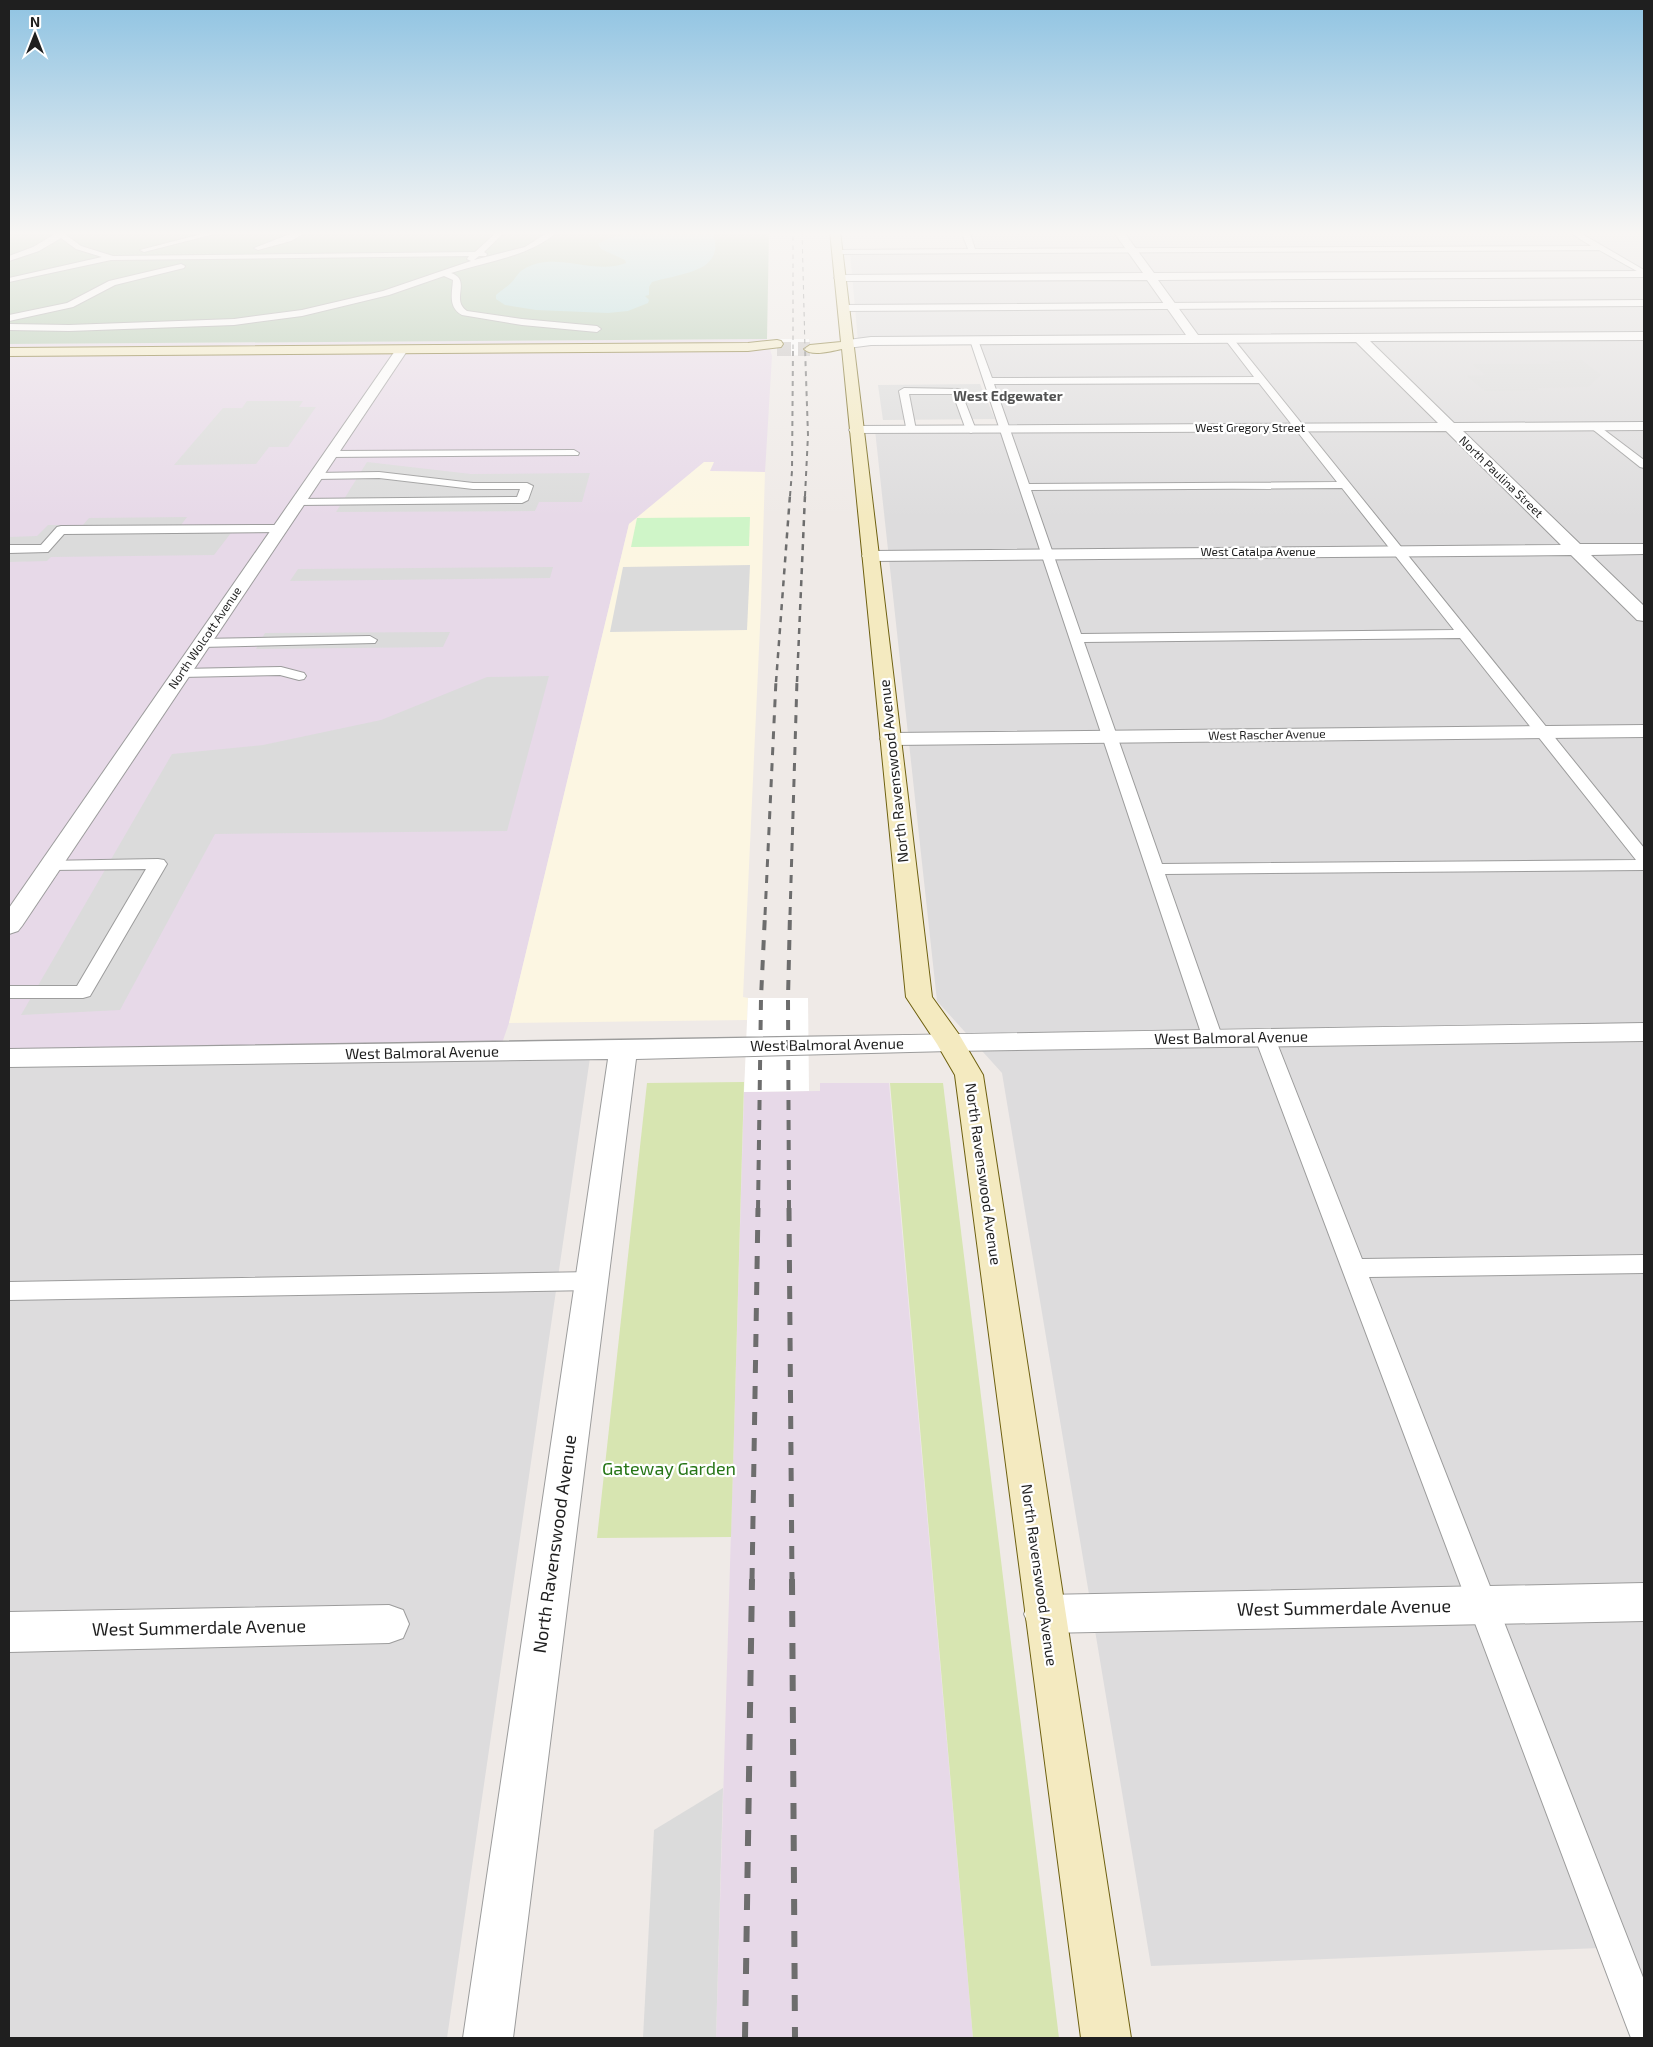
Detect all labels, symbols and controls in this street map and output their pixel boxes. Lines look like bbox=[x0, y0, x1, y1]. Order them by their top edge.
north arrow bbox=[10, 10, 60, 60]
text: N bbox=[30, 13, 40, 30]
district label: West Edgewater bbox=[953, 387, 1063, 404]
street label: West Gregory Street bbox=[1195, 420, 1305, 434]
street label: North Paulina Street bbox=[1457, 433, 1547, 520]
street label: West Catalpa Avenue bbox=[1200, 544, 1316, 558]
street label: North Wolcott Avenue bbox=[165, 584, 244, 691]
street label: North Ravenswood Avenue bbox=[874, 679, 912, 863]
street label: West Rascher Avenue bbox=[1208, 726, 1326, 742]
street label: West Balmoral Avenue bbox=[1154, 1027, 1308, 1047]
street label: West Balmoral Avenue bbox=[750, 1034, 904, 1054]
street label: West Balmoral Avenue bbox=[345, 1042, 499, 1062]
street label: North Ravenswood Avenue bbox=[962, 1082, 1006, 1266]
street label: North Ravenswood Avenue bbox=[528, 1433, 580, 1655]
park label: Gateway Garden bbox=[602, 1457, 736, 1479]
street label: North Ravenswood Avenue bbox=[1018, 1483, 1062, 1667]
street label: West Summerdale Avenue bbox=[1237, 1594, 1451, 1620]
street label: West Summerdale Avenue bbox=[92, 1614, 306, 1640]

